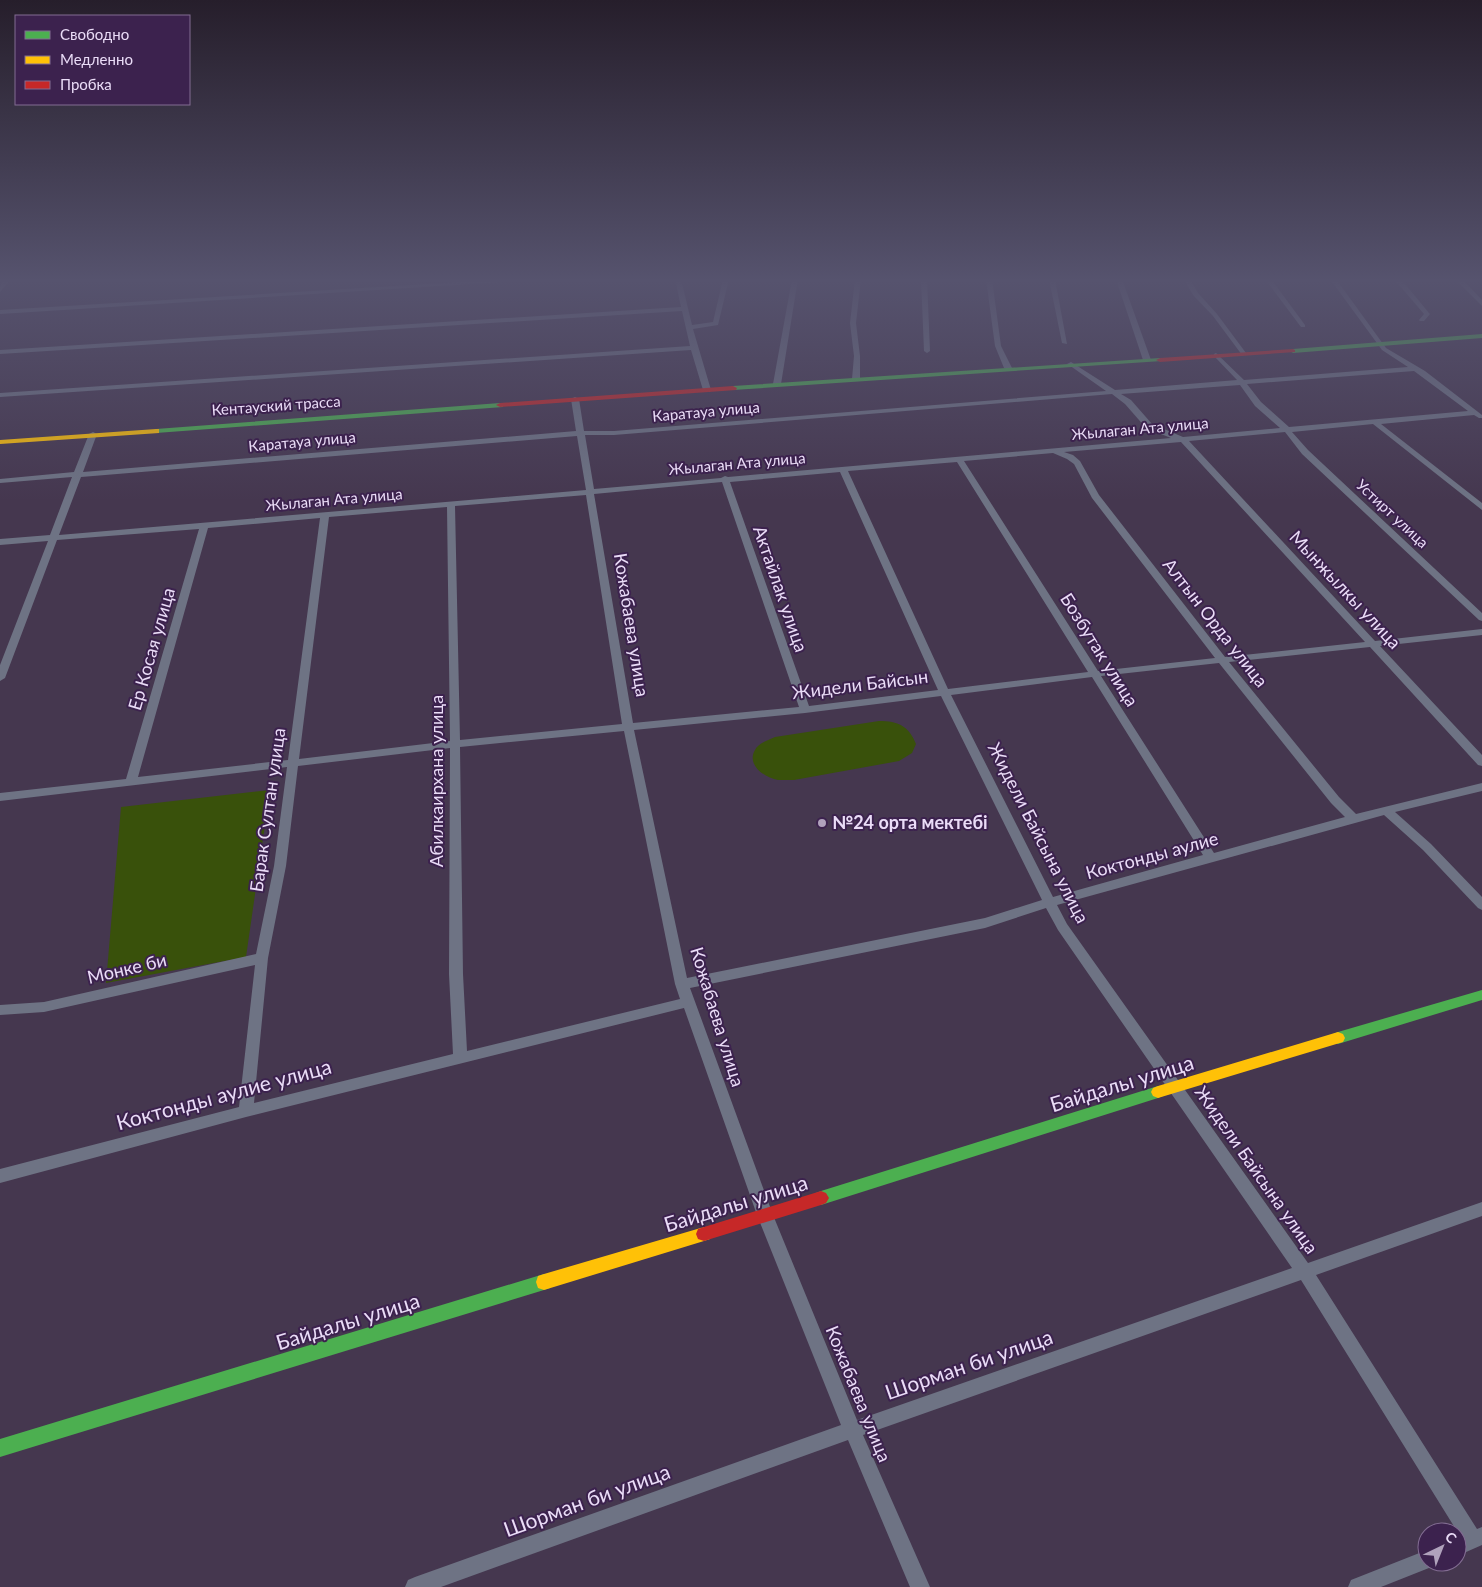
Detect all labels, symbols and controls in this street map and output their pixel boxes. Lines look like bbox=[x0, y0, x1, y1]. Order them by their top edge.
legend bbox=[15, 15, 190, 105]
text: Свободно bbox=[60, 25, 129, 43]
text: Медленно bbox=[60, 50, 133, 68]
text: Пробка bbox=[60, 75, 112, 93]
street label: Кентауский трасса bbox=[211, 392, 341, 418]
street label: Каратауа улица bbox=[651, 397, 760, 425]
street label: Жылаган Ата улица bbox=[1071, 413, 1209, 443]
street label: Каратауа улица bbox=[247, 427, 356, 455]
street label: Жылаган Ата улица bbox=[668, 448, 806, 478]
street label: Устирт улица bbox=[1353, 475, 1432, 551]
street label: Жылаган Ата улица bbox=[265, 484, 403, 514]
street label: Актайлак улица bbox=[749, 523, 813, 655]
street label: Мынжылкы улица bbox=[1285, 526, 1406, 653]
street label: Кожабаева улица bbox=[610, 552, 654, 698]
street label: Алтын Орда улица bbox=[1159, 554, 1273, 691]
street label: Ер Косая улица bbox=[123, 585, 179, 713]
street label: Бозбутак улица bbox=[1056, 589, 1144, 710]
street label: Жидели Байсын bbox=[791, 665, 929, 703]
street label: Абилкаирхана улица bbox=[425, 695, 447, 867]
street label: Барак Султан улица bbox=[245, 726, 289, 893]
street label: Жидели Байсына улица bbox=[984, 739, 1094, 927]
place label: №24 орта мектебі bbox=[832, 811, 988, 833]
marker: №24 орта мектебі bbox=[816, 817, 828, 829]
street label: Коктонды аулие bbox=[1083, 827, 1220, 883]
street label: Кожабаева улица bbox=[686, 944, 750, 1089]
street label: Монке би bbox=[85, 948, 169, 988]
street label: Байдалы улица bbox=[1047, 1049, 1196, 1116]
street label: Коктонды аулие улица bbox=[113, 1053, 334, 1134]
street label: Жидели Байсына улица bbox=[1191, 1081, 1323, 1258]
street label: Байдалы улица bbox=[661, 1169, 810, 1236]
street label: Байдалы улица bbox=[273, 1287, 422, 1354]
street label: Кожабаева улица bbox=[822, 1322, 896, 1465]
street label: Шорман би улица bbox=[881, 1323, 1056, 1404]
street label: Шорман би улица bbox=[500, 1458, 673, 1541]
north arrow bbox=[1417, 1522, 1467, 1572]
text: С bbox=[1442, 1528, 1461, 1547]

